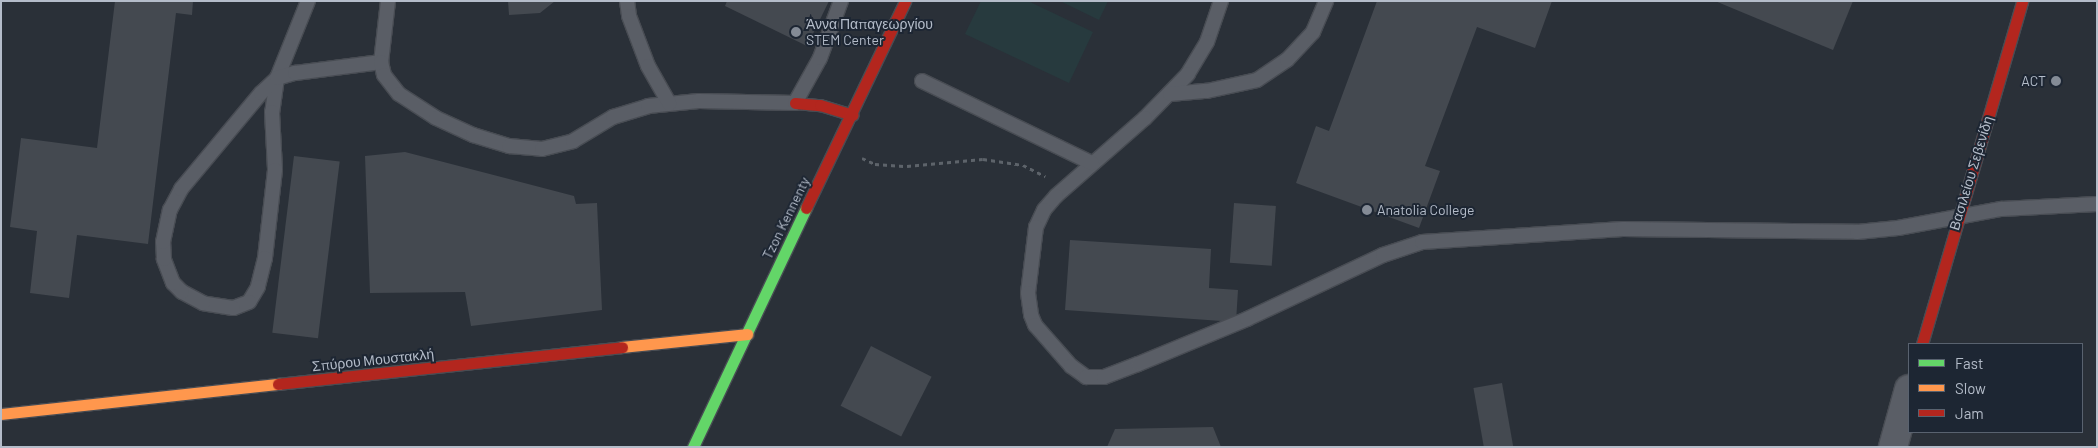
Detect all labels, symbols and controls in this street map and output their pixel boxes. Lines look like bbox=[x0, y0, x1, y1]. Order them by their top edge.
place label: Άννα Παπαγεωργίου STEM Center bbox=[806, 16, 933, 48]
marker: Άννα Παπαγεωργίου STEM Center bbox=[790, 26, 802, 38]
place label: ACT bbox=[2021, 73, 2046, 89]
marker: ACT bbox=[2050, 75, 2062, 87]
street label: Βασιλείου Σεβενίδη bbox=[1946, 114, 1996, 232]
street label: Tzon Kennenty bbox=[759, 174, 813, 262]
place label: Anatolia College bbox=[1377, 202, 1474, 218]
marker: Anatolia College bbox=[1361, 204, 1373, 216]
legend bbox=[1908, 343, 2083, 433]
street label: Σπύρου Μουστακλή bbox=[311, 345, 435, 375]
text: Fast bbox=[1955, 354, 1983, 372]
text: Slow bbox=[1955, 379, 1986, 397]
text: Jam bbox=[1955, 404, 1984, 422]

